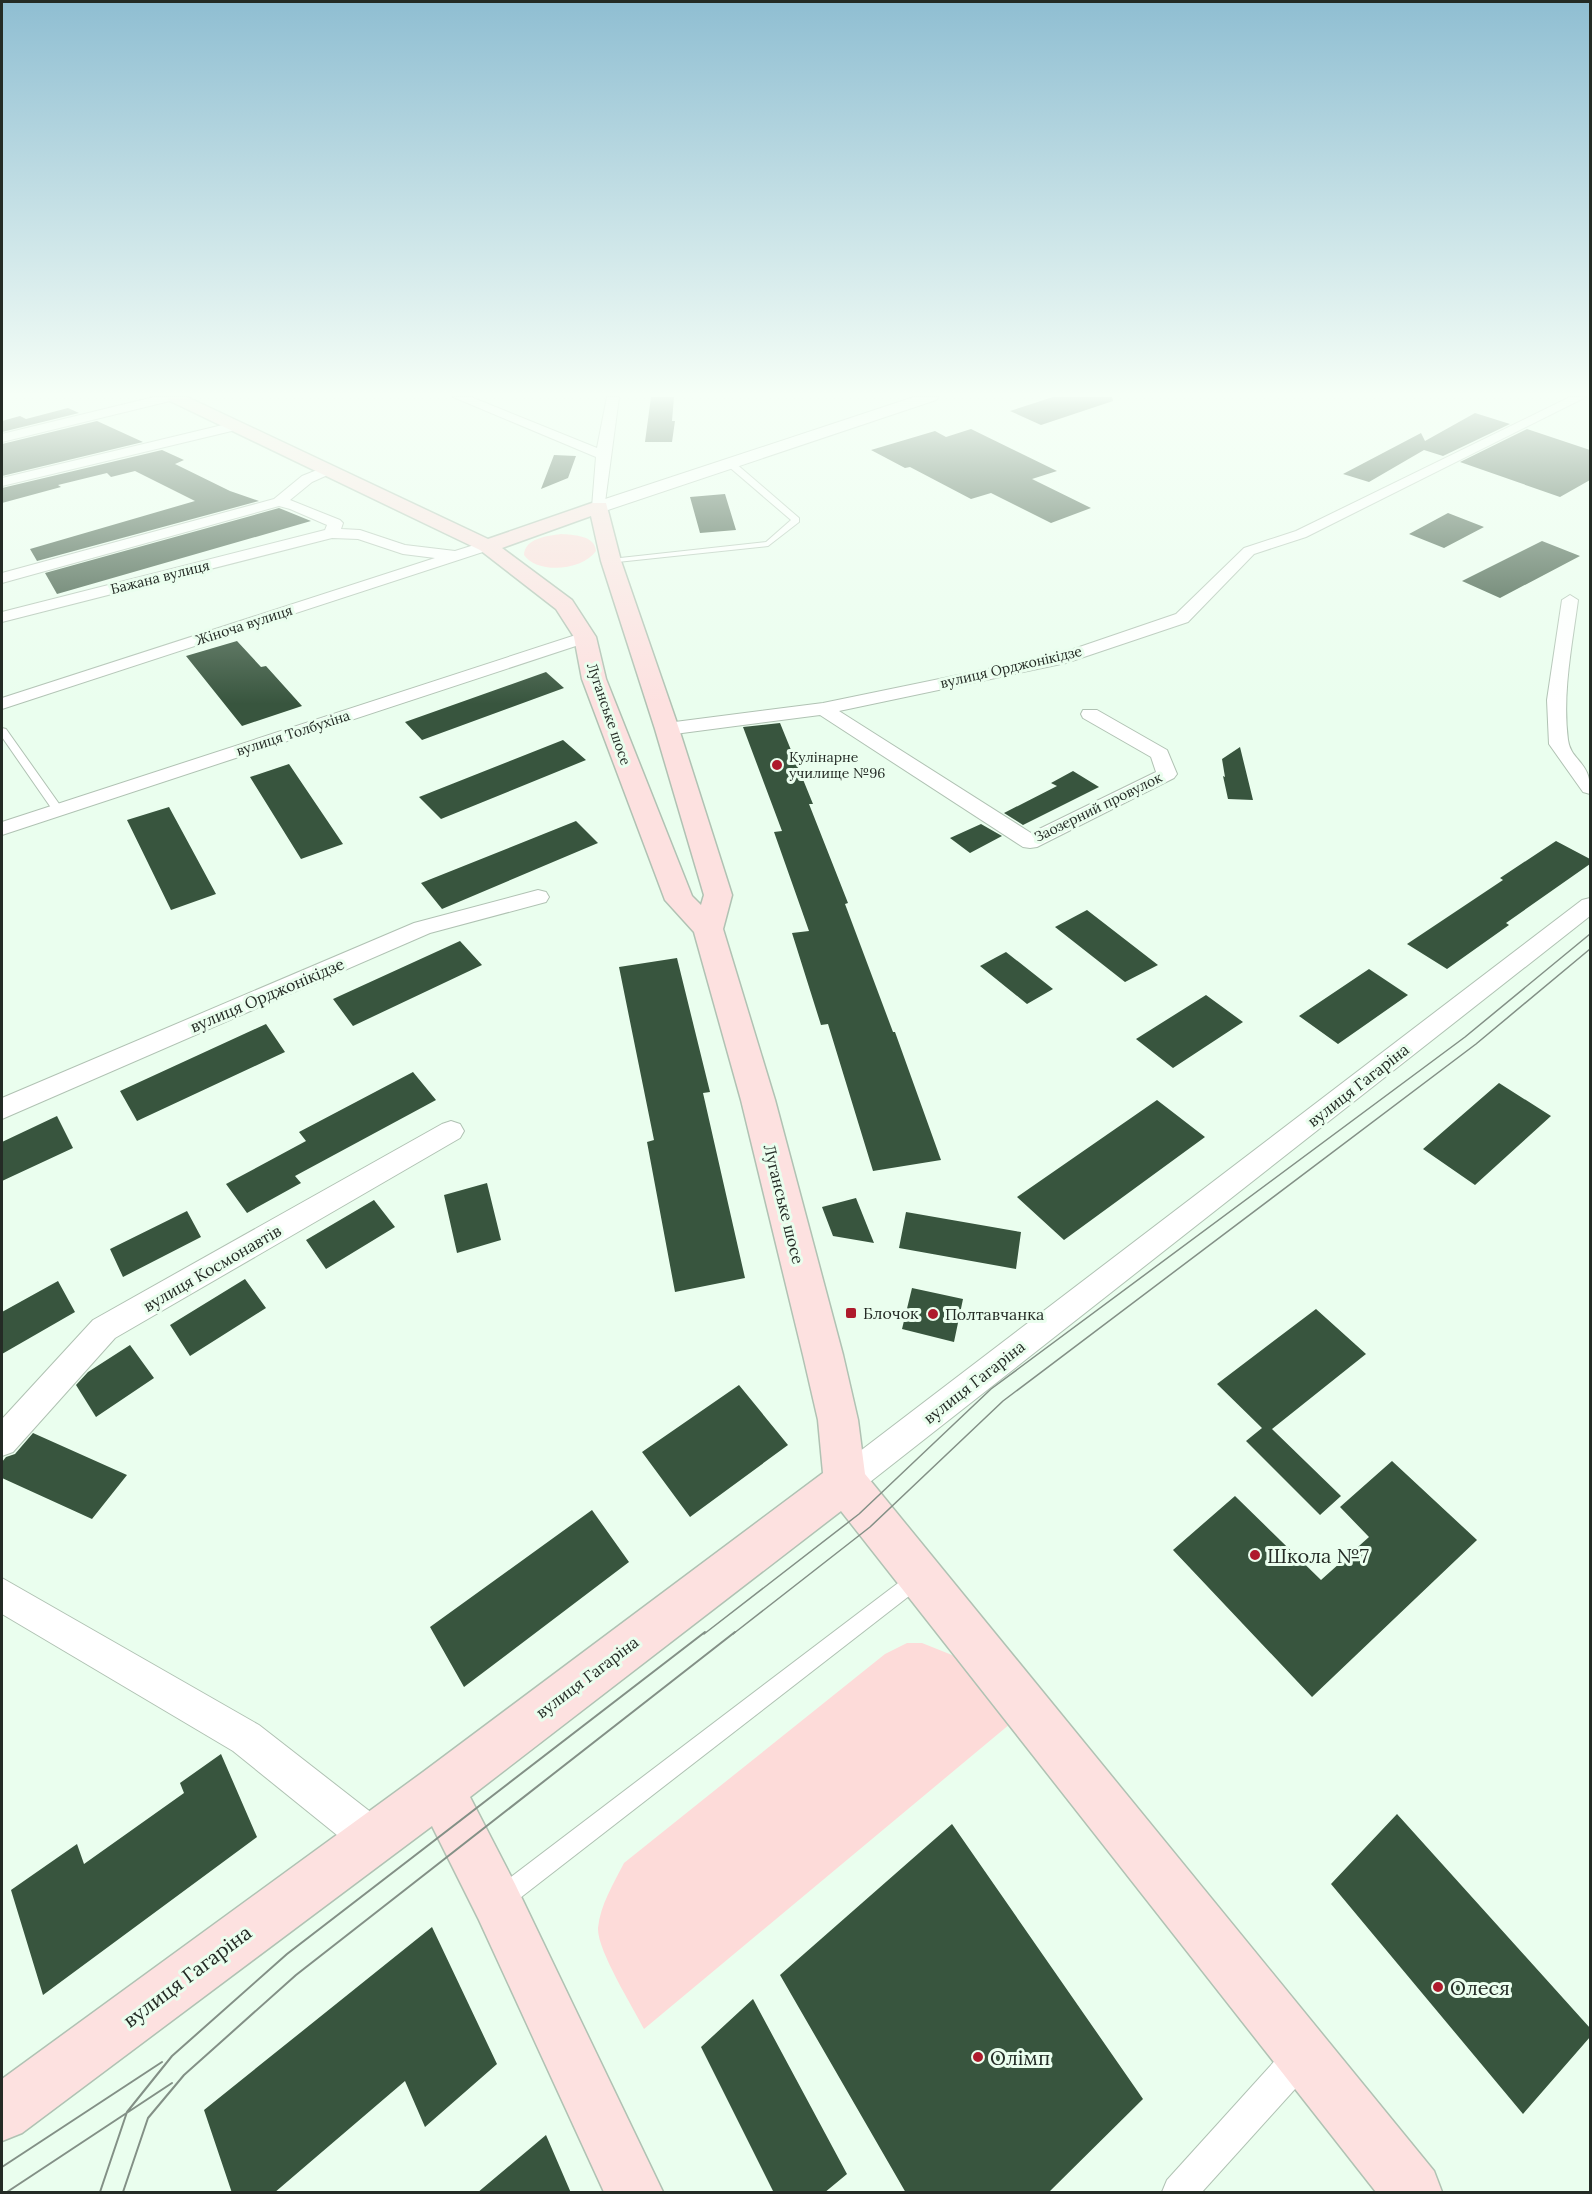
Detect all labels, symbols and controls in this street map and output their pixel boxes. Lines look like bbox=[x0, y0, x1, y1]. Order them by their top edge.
street label: Бажана вулиця bbox=[109, 556, 211, 598]
street label: Жіноча вулиця bbox=[193, 601, 295, 649]
street label: вулиця Орджонікідзе bbox=[938, 642, 1084, 692]
street label: Луганське шосе bbox=[583, 660, 635, 768]
street label: вулиця Толбухіна bbox=[234, 706, 352, 760]
place label: Кулінарне училище №96 bbox=[789, 748, 885, 782]
marker: Кулінарне училище №96 bbox=[770, 758, 784, 772]
street label: Заозерний провулок bbox=[1031, 768, 1165, 846]
street label: вулиця Орджонікідзе bbox=[187, 953, 347, 1037]
street label: вулиця Гагаріна bbox=[1303, 1039, 1413, 1131]
street label: Луганське шосе bbox=[760, 1142, 809, 1266]
street label: вулиця Космонавтів bbox=[139, 1220, 285, 1316]
place label: Блочок bbox=[863, 1303, 919, 1323]
place label: Полтавчанка bbox=[945, 1304, 1044, 1324]
marker: Блочок bbox=[844, 1306, 858, 1320]
marker: Полтавчанка bbox=[926, 1307, 940, 1321]
street label: вулиця Гагаріна bbox=[919, 1336, 1029, 1428]
place label: Школа №7 bbox=[1267, 1543, 1369, 1568]
marker: Школа №7 bbox=[1248, 1548, 1262, 1562]
street label: вулиця Гагаріна bbox=[532, 1632, 642, 1722]
street label: вулиця Гагаріна bbox=[118, 1920, 256, 2032]
place label: Олеся bbox=[1450, 1975, 1510, 2000]
marker: Олеся bbox=[1431, 1980, 1445, 1994]
place label: Олімп bbox=[990, 2045, 1050, 2070]
marker: Олімп bbox=[971, 2050, 985, 2064]

